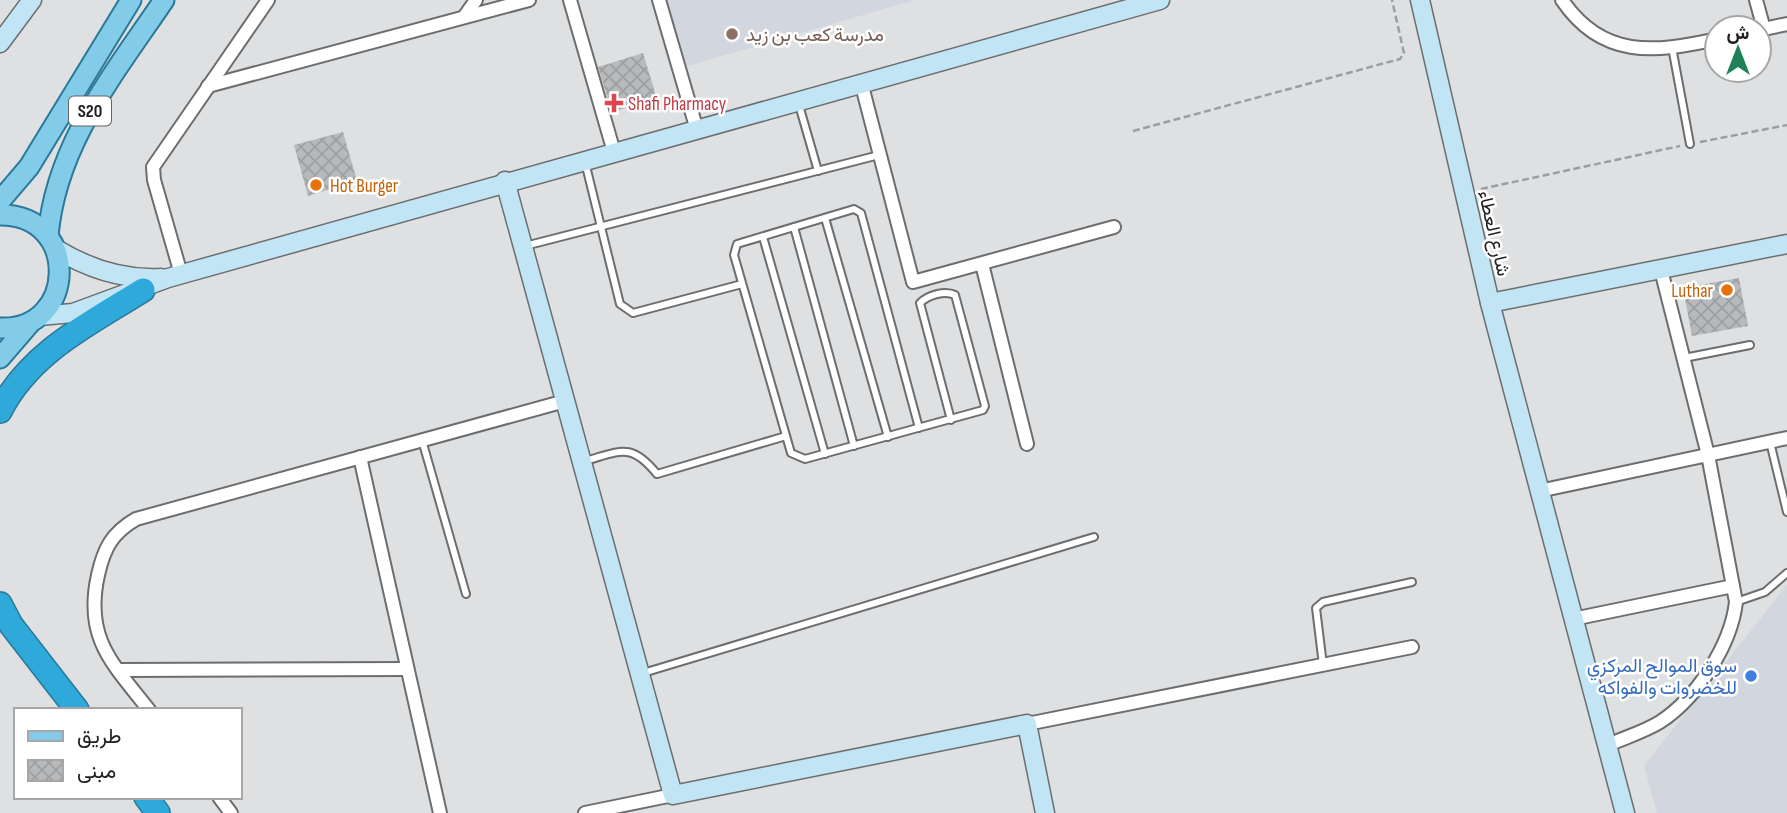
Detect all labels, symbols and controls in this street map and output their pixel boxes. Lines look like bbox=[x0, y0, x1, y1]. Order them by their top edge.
north arrow bbox=[1703, 14, 1773, 84]
text: ش bbox=[1727, 22, 1750, 45]
place label: مدرسة كعب بن زيد bbox=[746, 24, 884, 47]
marker: مدرسة كعب بن زيد bbox=[724, 26, 740, 42]
place label: Shafi Pharmacy bbox=[628, 93, 727, 116]
marker: Shafi Pharmacy bbox=[606, 95, 622, 111]
road number: S20 bbox=[69, 96, 111, 126]
place label: Hot Burger bbox=[330, 175, 399, 198]
marker: Hot Burger bbox=[308, 177, 324, 193]
street label: شارع العطاء bbox=[1472, 188, 1515, 279]
place label: Luthar bbox=[1671, 280, 1714, 303]
marker: Luthar bbox=[1719, 282, 1735, 298]
place label: سوق الموالح المركزي للخضروات والفواكه bbox=[1587, 655, 1737, 700]
marker: سوق الموالح المركزي للخضروات والفواكه bbox=[1743, 668, 1759, 684]
legend bbox=[14, 708, 242, 799]
text: طريق bbox=[77, 724, 122, 749]
text: مبنى bbox=[77, 759, 116, 784]

